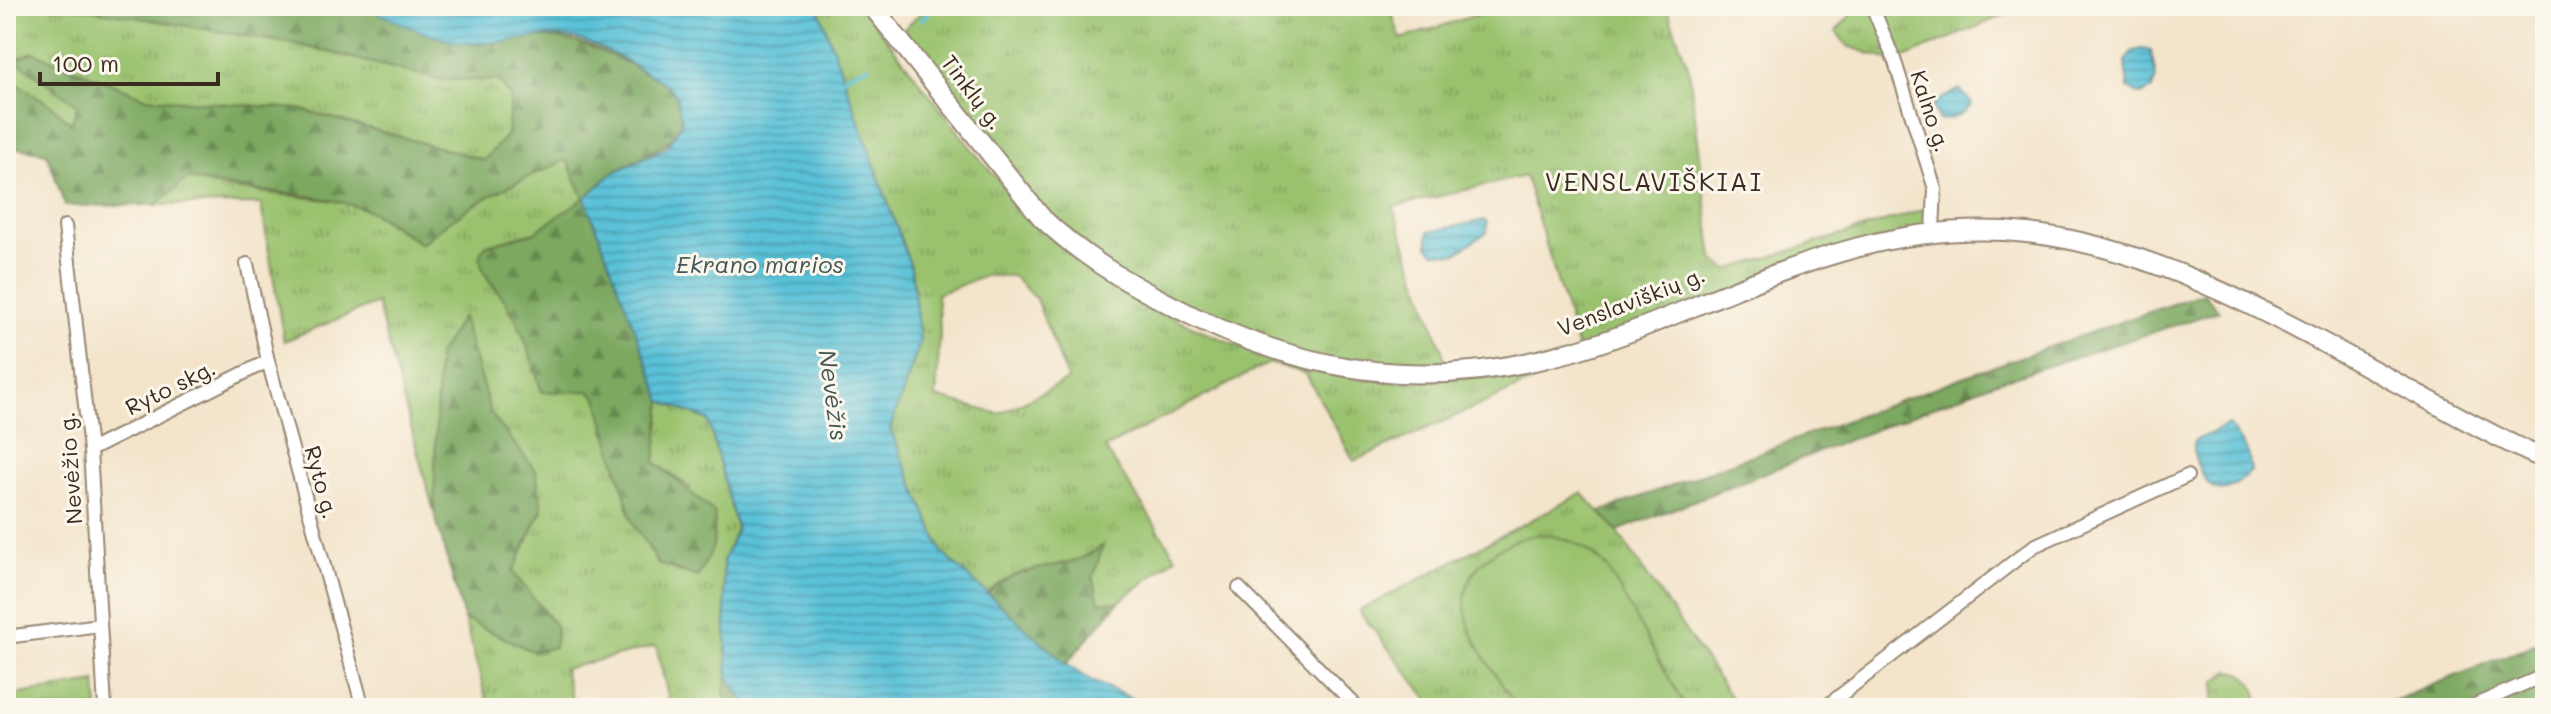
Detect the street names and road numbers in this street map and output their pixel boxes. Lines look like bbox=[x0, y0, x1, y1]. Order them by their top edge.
street label: Tinklų g. bbox=[935, 49, 1011, 135]
street label: Kalno g. bbox=[1904, 67, 1958, 155]
street label: Venslaviškių g. bbox=[1553, 260, 1709, 342]
street label: Ryto skg. bbox=[120, 353, 220, 421]
street label: Nevėžio g. bbox=[52, 411, 88, 525]
street label: Ryto g. bbox=[298, 442, 346, 522]

